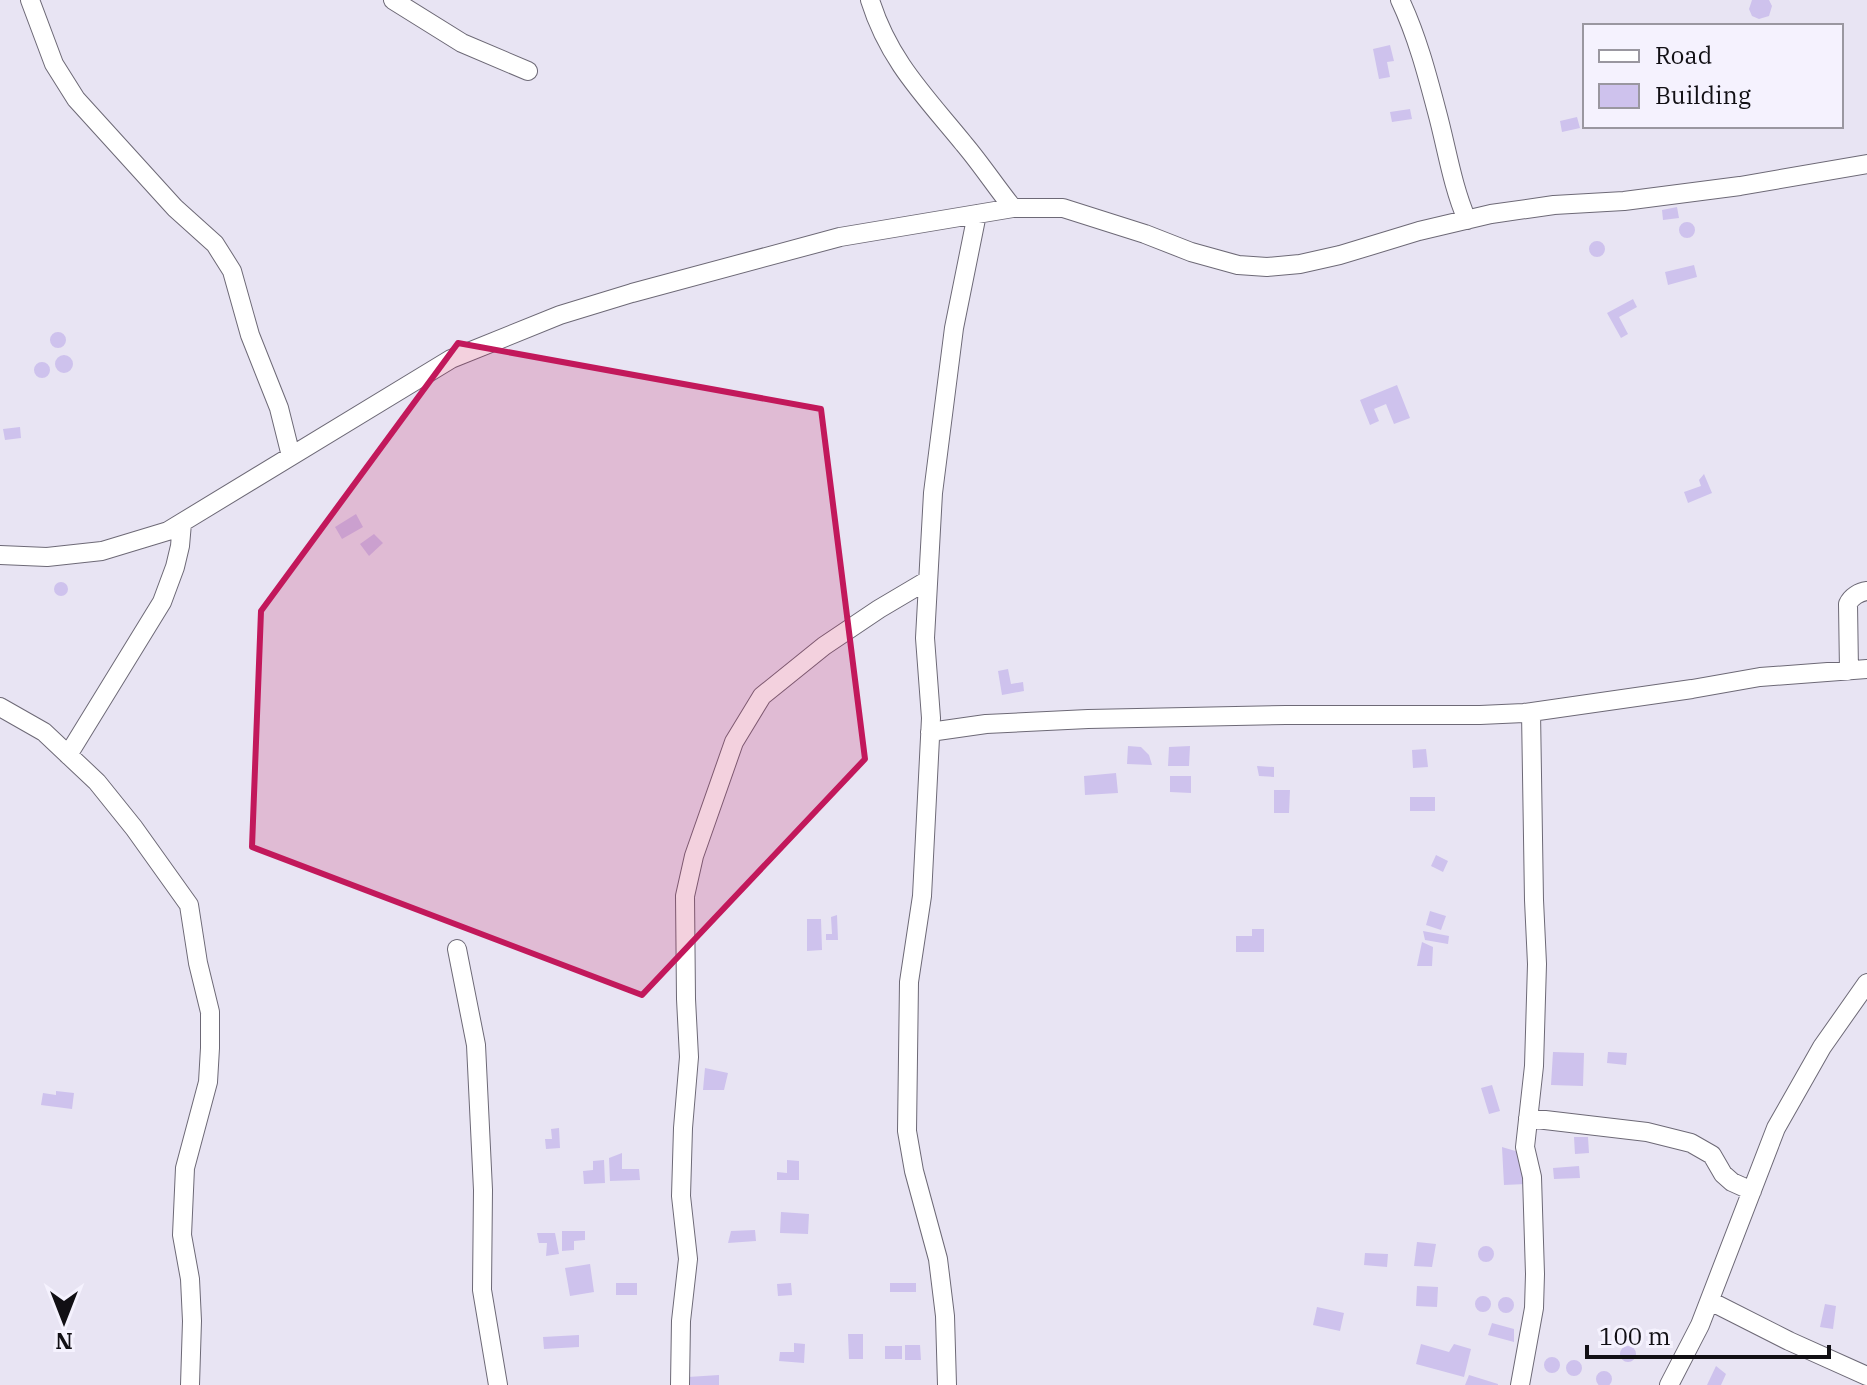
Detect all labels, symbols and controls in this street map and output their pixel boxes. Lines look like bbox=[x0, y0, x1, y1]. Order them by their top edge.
legend bbox=[1583, 24, 1843, 128]
text: Road bbox=[1655, 39, 1712, 71]
text: Building bbox=[1655, 79, 1751, 111]
north arrow bbox=[24, 1281, 104, 1361]
scale bar bbox=[1587, 1309, 1829, 1359]
text: 100 m bbox=[1599, 1320, 1671, 1352]
text: N bbox=[55, 1327, 73, 1356]

